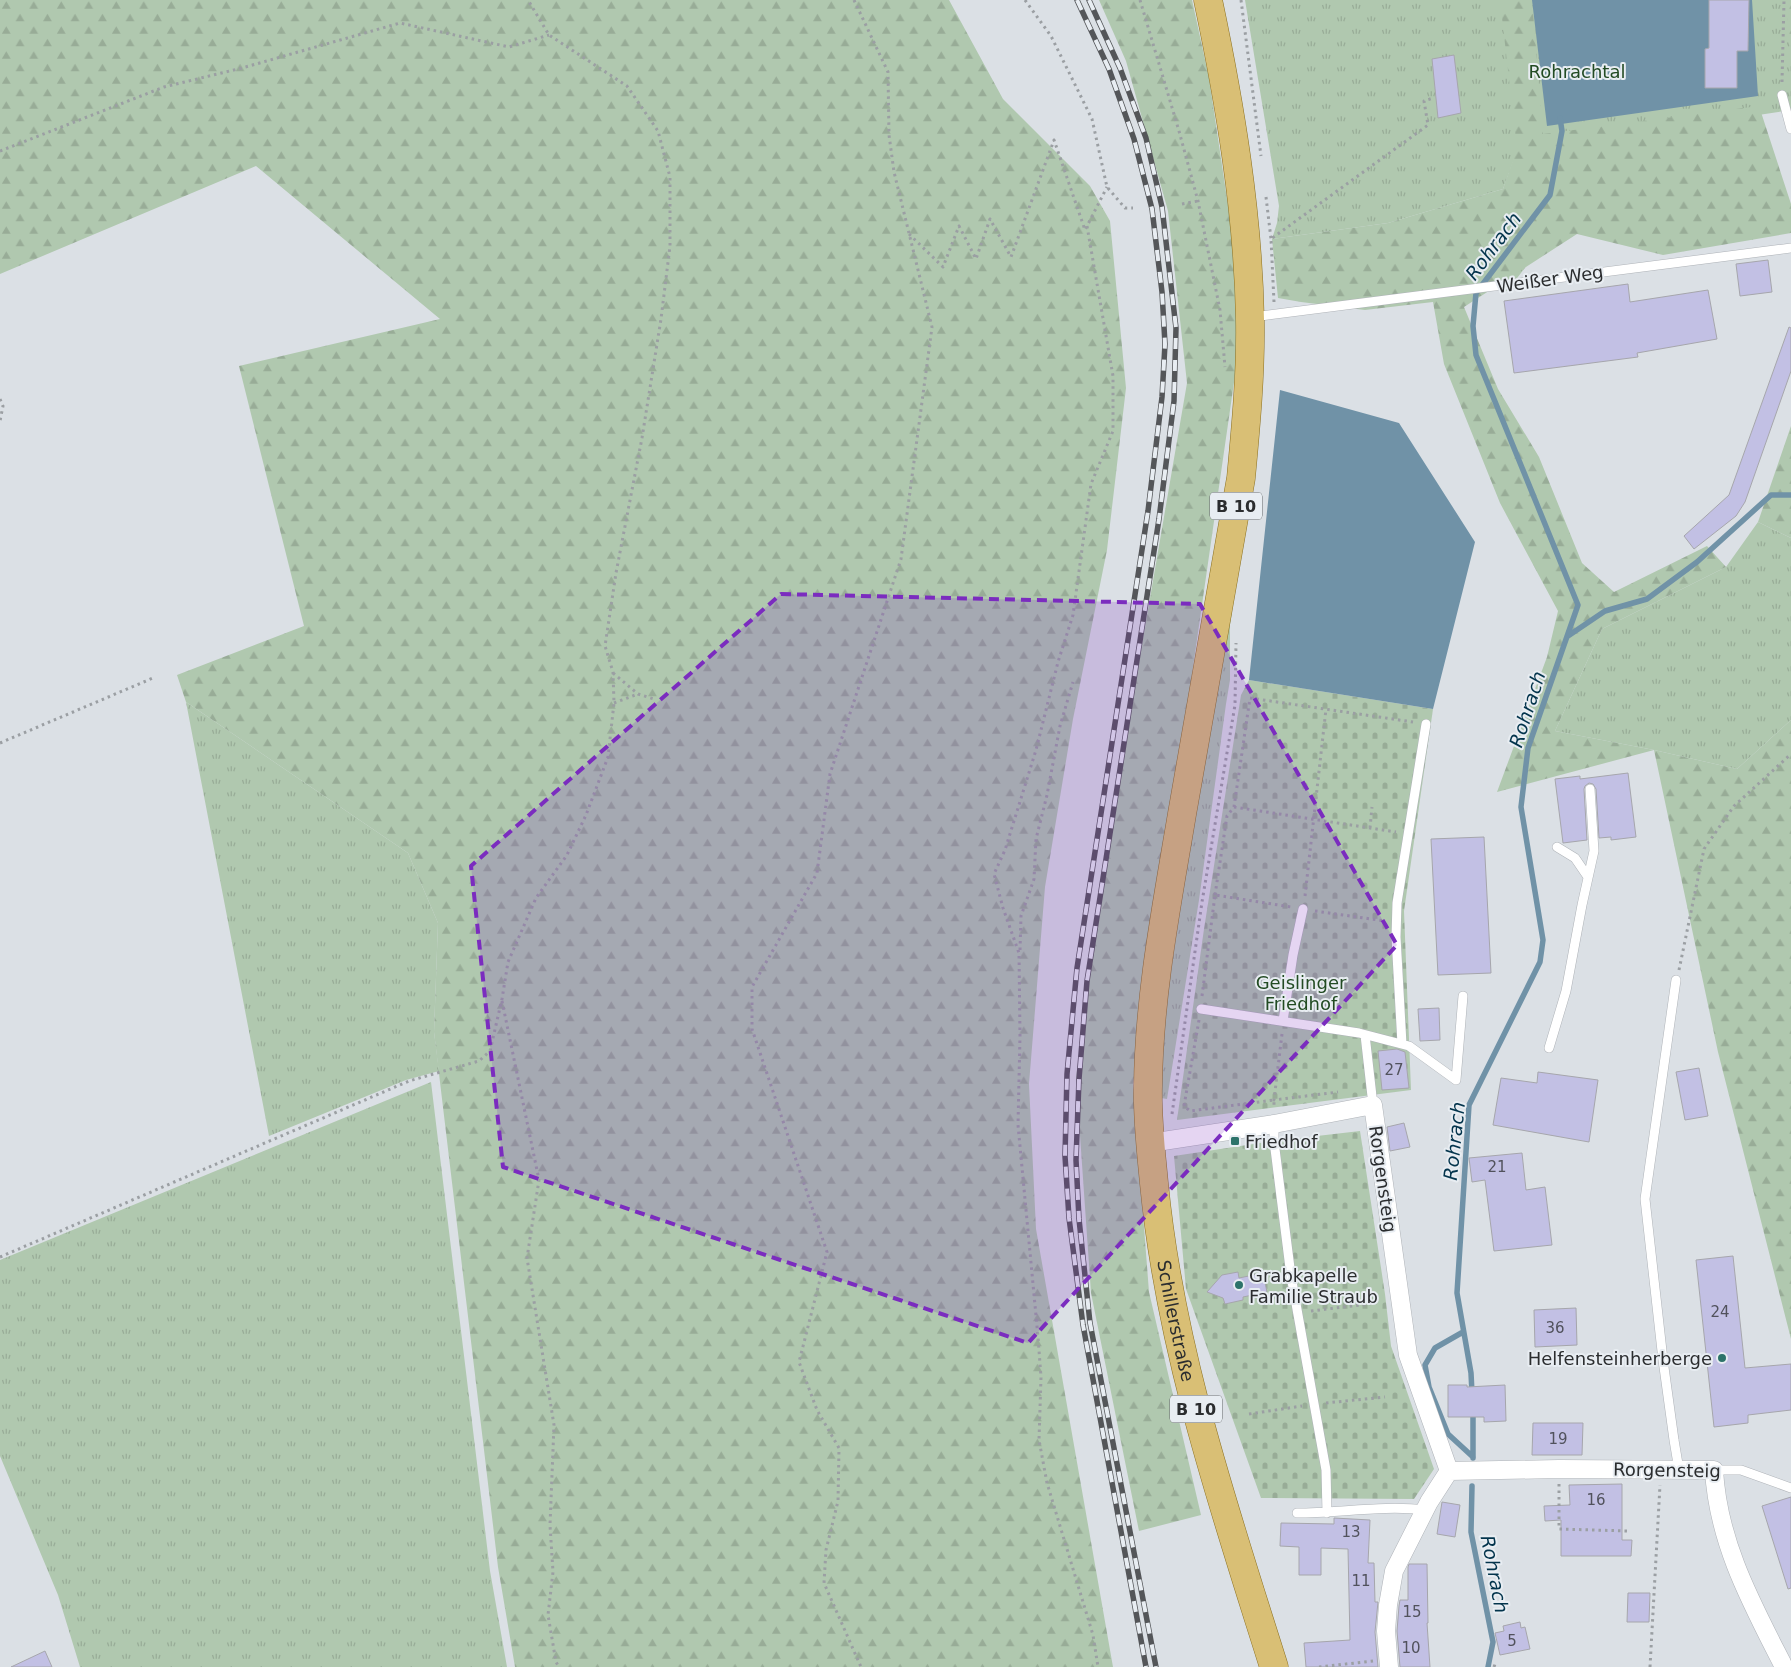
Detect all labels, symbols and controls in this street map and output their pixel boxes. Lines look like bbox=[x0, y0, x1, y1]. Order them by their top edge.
park label: Rohrachtal bbox=[1529, 61, 1625, 82]
water label: Rohrach bbox=[1460, 208, 1526, 284]
street label: Weißer Weg bbox=[1495, 261, 1605, 297]
road number: B 10 bbox=[1210, 492, 1262, 520]
water label: Rohrach bbox=[1504, 668, 1550, 750]
park label: Geislinger Friedhof bbox=[1256, 972, 1347, 1014]
house number: 27 bbox=[1384, 1061, 1404, 1079]
water label: Rohrach bbox=[1439, 1101, 1469, 1181]
street label: Rorgensteig bbox=[1365, 1124, 1401, 1234]
place label: Friedhof bbox=[1245, 1131, 1318, 1152]
marker: Friedhof bbox=[1229, 1135, 1241, 1147]
house number: 21 bbox=[1487, 1158, 1507, 1176]
street label: Schillerstraße bbox=[1154, 1258, 1199, 1384]
place label: Grabkapelle Familie Straub bbox=[1249, 1265, 1378, 1307]
marker: Grabkapelle Familie Straub bbox=[1233, 1279, 1245, 1291]
house number: 24 bbox=[1710, 1303, 1730, 1321]
house number: 36 bbox=[1545, 1319, 1565, 1337]
place label: Helfensteinherberge bbox=[1528, 1348, 1712, 1369]
marker: Helfensteinherberge bbox=[1716, 1352, 1728, 1364]
road number: B 10 bbox=[1170, 1396, 1222, 1422]
house number: 19 bbox=[1548, 1430, 1568, 1448]
street label: Rorgensteig bbox=[1613, 1459, 1721, 1481]
house number: 16 bbox=[1586, 1491, 1606, 1509]
house number: 13 bbox=[1341, 1523, 1361, 1541]
water label: Rohrach bbox=[1477, 1533, 1513, 1615]
house number: 11 bbox=[1351, 1572, 1371, 1590]
house number: 15 bbox=[1402, 1603, 1422, 1621]
house number: 5 bbox=[1507, 1632, 1517, 1650]
house number: 10 bbox=[1401, 1639, 1421, 1657]

